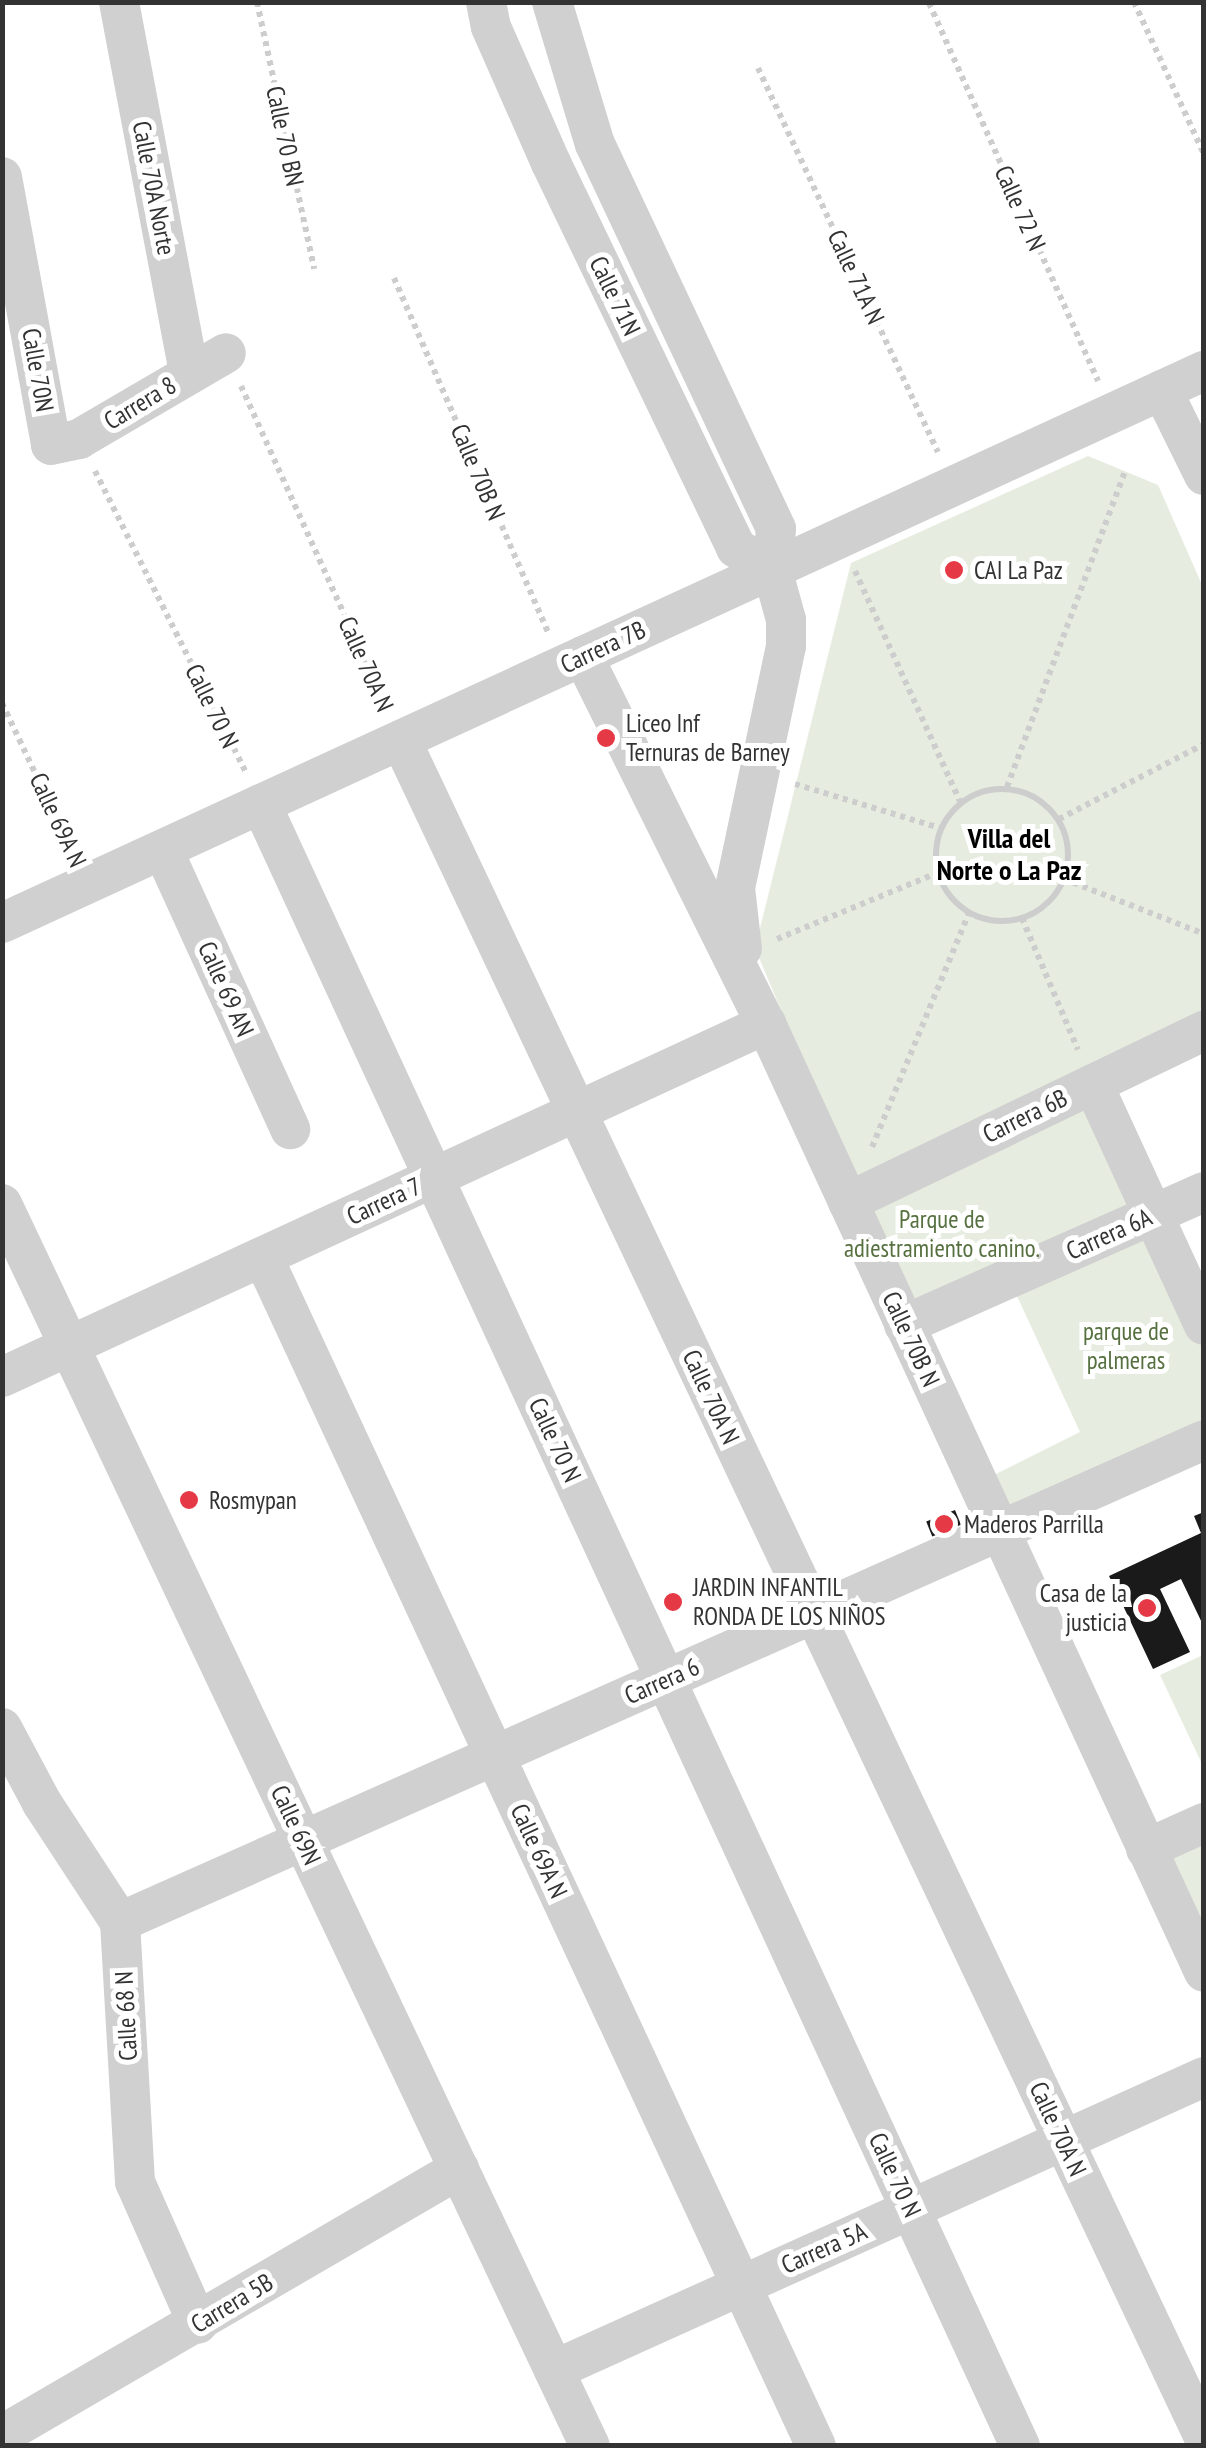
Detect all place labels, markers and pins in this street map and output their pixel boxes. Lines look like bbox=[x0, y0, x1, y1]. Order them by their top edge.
place label: CAI La Paz bbox=[974, 555, 1063, 585]
marker: CAI La Paz bbox=[943, 559, 965, 581]
place label: Liceo Inf Ternuras de Barney bbox=[626, 709, 790, 768]
marker: Liceo Inf Ternuras de Barney bbox=[595, 727, 617, 749]
place label: Rosmypan bbox=[209, 1485, 297, 1515]
marker: Rosmypan bbox=[178, 1489, 200, 1511]
place label: Maderos Parrilla bbox=[964, 1509, 1104, 1539]
marker: Maderos Parrilla bbox=[933, 1513, 955, 1535]
place label: JARDIN INFANTIL RONDA DE LOS NIÑOS bbox=[693, 1573, 886, 1632]
place label: Casa de la justicia bbox=[1040, 1579, 1127, 1638]
marker: JARDIN INFANTIL RONDA DE LOS NIÑOS bbox=[662, 1591, 684, 1613]
marker: Casa de la justicia bbox=[1136, 1597, 1158, 1619]

